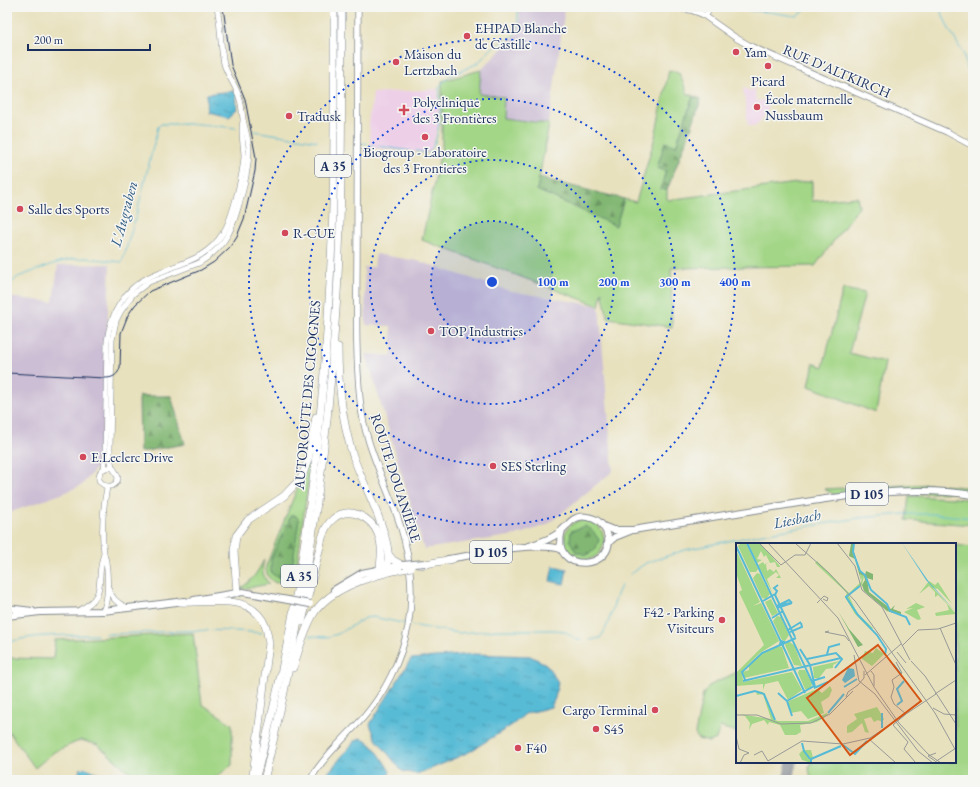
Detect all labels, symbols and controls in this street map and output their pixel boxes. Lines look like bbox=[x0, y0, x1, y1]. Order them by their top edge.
place label: EHPAD Blanche de Castille bbox=[475, 19, 567, 53]
scale bar bbox=[28, 26, 150, 52]
marker: EHPAD Blanche de Castille bbox=[462, 31, 472, 41]
text: 200 m bbox=[34, 32, 64, 48]
street label: RUE D'ALTKIRCH bbox=[780, 40, 894, 102]
place label: Yam bbox=[744, 43, 767, 61]
place label: Maison du Lertzbach bbox=[404, 45, 462, 79]
marker: Yam bbox=[731, 47, 741, 57]
marker: Maison du Lertzbach bbox=[391, 57, 401, 67]
marker: Picard bbox=[763, 61, 773, 71]
place label: Picard bbox=[751, 72, 786, 90]
place label: École maternelle Nussbaum bbox=[765, 90, 853, 124]
place label: Polyclinique des 3 Frontières bbox=[413, 93, 497, 127]
marker: École maternelle Nussbaum bbox=[752, 102, 762, 112]
marker: Polyclinique des 3 Frontières bbox=[398, 104, 410, 116]
place label: Tradusk bbox=[297, 107, 341, 125]
marker: Tradusk bbox=[284, 111, 294, 121]
marker: Biogroup - Laboratoire des 3 Frontieres bbox=[420, 132, 430, 142]
place label: Biogroup - Laboratoire des 3 Frontieres bbox=[363, 143, 487, 177]
road number: A 35 bbox=[315, 155, 351, 177]
water label: L'Augraben bbox=[105, 179, 141, 250]
place label: Salle des Sports bbox=[28, 200, 110, 218]
marker: Salle des Sports bbox=[15, 204, 25, 214]
place label: R-CUE bbox=[293, 224, 335, 242]
marker: R-CUE bbox=[280, 228, 290, 238]
text: 100 m bbox=[537, 274, 569, 290]
text: 200 m bbox=[598, 274, 630, 290]
text: 300 m bbox=[659, 274, 691, 290]
text: 400 m bbox=[719, 274, 751, 290]
centre of rings bbox=[485, 275, 499, 289]
street label: AUTOROUTE DES CIGOGNES bbox=[290, 300, 324, 491]
place label: TOP Industries bbox=[439, 322, 523, 340]
marker: TOP Industries bbox=[426, 326, 436, 336]
street label: ROUTE DOUANIÈRE bbox=[367, 412, 425, 545]
place label: E.Leclerc Drive bbox=[91, 448, 174, 466]
marker: E.Leclerc Drive bbox=[78, 452, 88, 462]
place label: SES Sterling bbox=[501, 457, 567, 475]
marker: SES Sterling bbox=[488, 461, 498, 471]
road number: D 105 bbox=[846, 483, 888, 505]
water label: Liesbach bbox=[771, 505, 823, 533]
road number: D 105 bbox=[470, 541, 512, 563]
inset map bbox=[736, 543, 956, 763]
road number: A 35 bbox=[281, 565, 317, 587]
place label: F42 - Parking Visiteurs bbox=[643, 603, 715, 637]
marker: F42 - Parking Visiteurs bbox=[717, 615, 727, 625]
place label: Cargo Terminal bbox=[562, 701, 648, 719]
marker: Cargo Terminal bbox=[650, 705, 660, 715]
place label: S45 bbox=[604, 720, 624, 738]
marker: S45 bbox=[591, 724, 601, 734]
place label: F40 bbox=[526, 739, 547, 757]
marker: F40 bbox=[513, 743, 523, 753]

